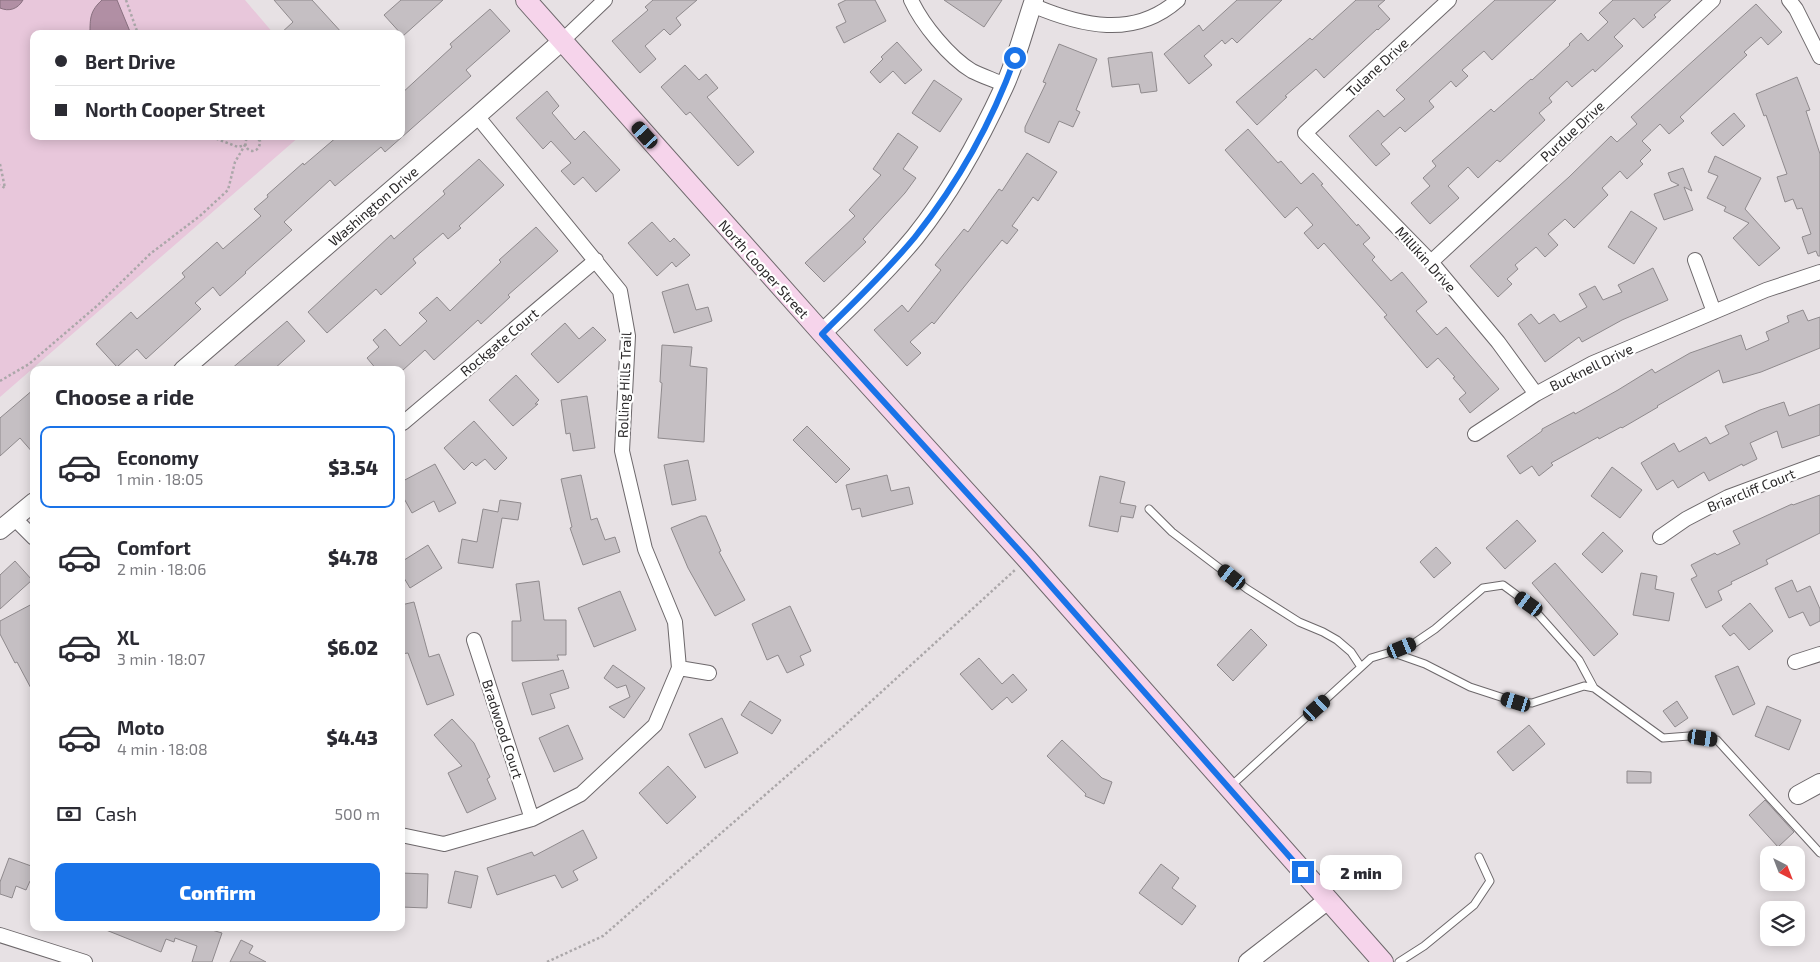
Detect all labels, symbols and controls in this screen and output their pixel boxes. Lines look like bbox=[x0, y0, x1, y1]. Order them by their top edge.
street label: Tulane Drive bbox=[1342, 34, 1412, 100]
route start bbox=[1004, 47, 1026, 69]
text: Bert Drive bbox=[85, 50, 176, 73]
street label: Purdue Drive bbox=[1536, 97, 1608, 165]
text: North Cooper Street bbox=[85, 98, 265, 121]
car bbox=[629, 119, 660, 151]
street label: Washington Drive bbox=[325, 162, 421, 250]
street label: North Cooper Street bbox=[715, 216, 813, 322]
street label: Millikin Drive bbox=[1392, 223, 1460, 295]
street label: Rockgate Court bbox=[456, 304, 542, 380]
street label: Rolling Hills Trail bbox=[614, 331, 634, 438]
street label: Bucknell Drive bbox=[1547, 339, 1635, 395]
text: Choose a ride bbox=[55, 383, 194, 409]
icon: car bbox=[57, 445, 102, 490]
text: Economy bbox=[117, 446, 199, 469]
text: $3.54 bbox=[328, 456, 378, 479]
street label: Briarcliff Court bbox=[1705, 465, 1797, 515]
text: 1 min · 18:05 bbox=[117, 469, 203, 488]
icon: car bbox=[57, 535, 102, 580]
text: Comfort bbox=[117, 536, 191, 559]
text: $4.78 bbox=[328, 546, 378, 569]
text: 2 min · 18:06 bbox=[117, 559, 206, 578]
car bbox=[1215, 562, 1248, 592]
car bbox=[1512, 589, 1545, 619]
icon: car bbox=[57, 625, 102, 670]
text: XL bbox=[117, 626, 139, 649]
car bbox=[1385, 635, 1418, 661]
text: $6.02 bbox=[327, 636, 378, 659]
text: 3 min · 18:07 bbox=[117, 649, 205, 668]
street label: Bradwood Court bbox=[479, 677, 527, 781]
car bbox=[1499, 690, 1532, 714]
car bbox=[1300, 692, 1333, 724]
icon: car bbox=[57, 715, 102, 760]
text: Moto bbox=[117, 716, 165, 739]
text: $4.43 bbox=[327, 726, 378, 749]
car bbox=[1687, 728, 1718, 748]
text: 4 min · 18:08 bbox=[117, 739, 208, 758]
icon: cash bbox=[55, 800, 83, 828]
text: Cash bbox=[95, 802, 137, 825]
text: 500 m bbox=[335, 804, 380, 823]
north arrow bbox=[1760, 846, 1805, 891]
map controls bbox=[1760, 846, 1805, 946]
callout: 2 min bbox=[1320, 854, 1403, 890]
route end bbox=[1292, 861, 1314, 883]
button: Confirm bbox=[55, 863, 380, 921]
text: 2 min bbox=[1340, 863, 1382, 882]
button: layers bbox=[1760, 901, 1805, 946]

